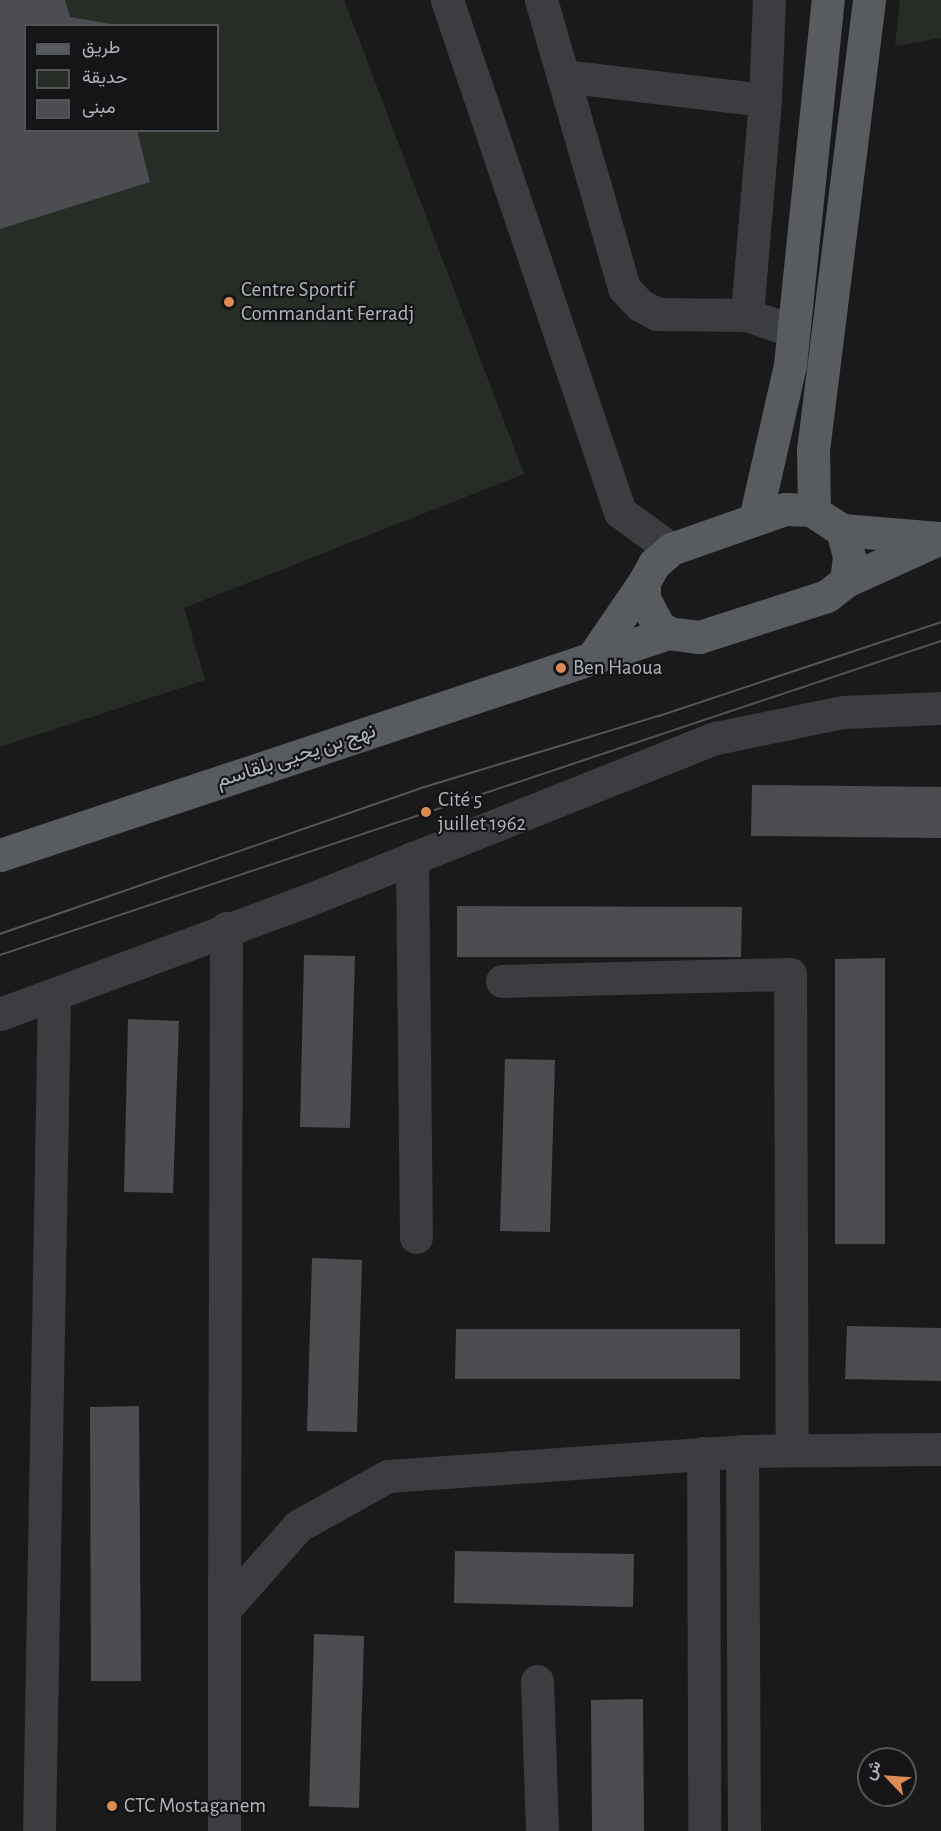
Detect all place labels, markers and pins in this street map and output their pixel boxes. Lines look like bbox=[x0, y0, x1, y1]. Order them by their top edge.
place label: Centre Sportif Commandant Ferradj bbox=[241, 277, 414, 327]
marker: Centre Sportif Commandant Ferradj bbox=[222, 295, 236, 309]
place label: Ben Haoua bbox=[573, 655, 662, 681]
marker: Ben Haoua bbox=[554, 661, 568, 675]
place label: Cité 5 juillet 1962 bbox=[438, 787, 526, 837]
marker: Cité 5 juillet 1962 bbox=[419, 805, 433, 819]
place label: CTC Mostaganem bbox=[124, 1793, 266, 1819]
marker: CTC Mostaganem bbox=[105, 1799, 119, 1813]

